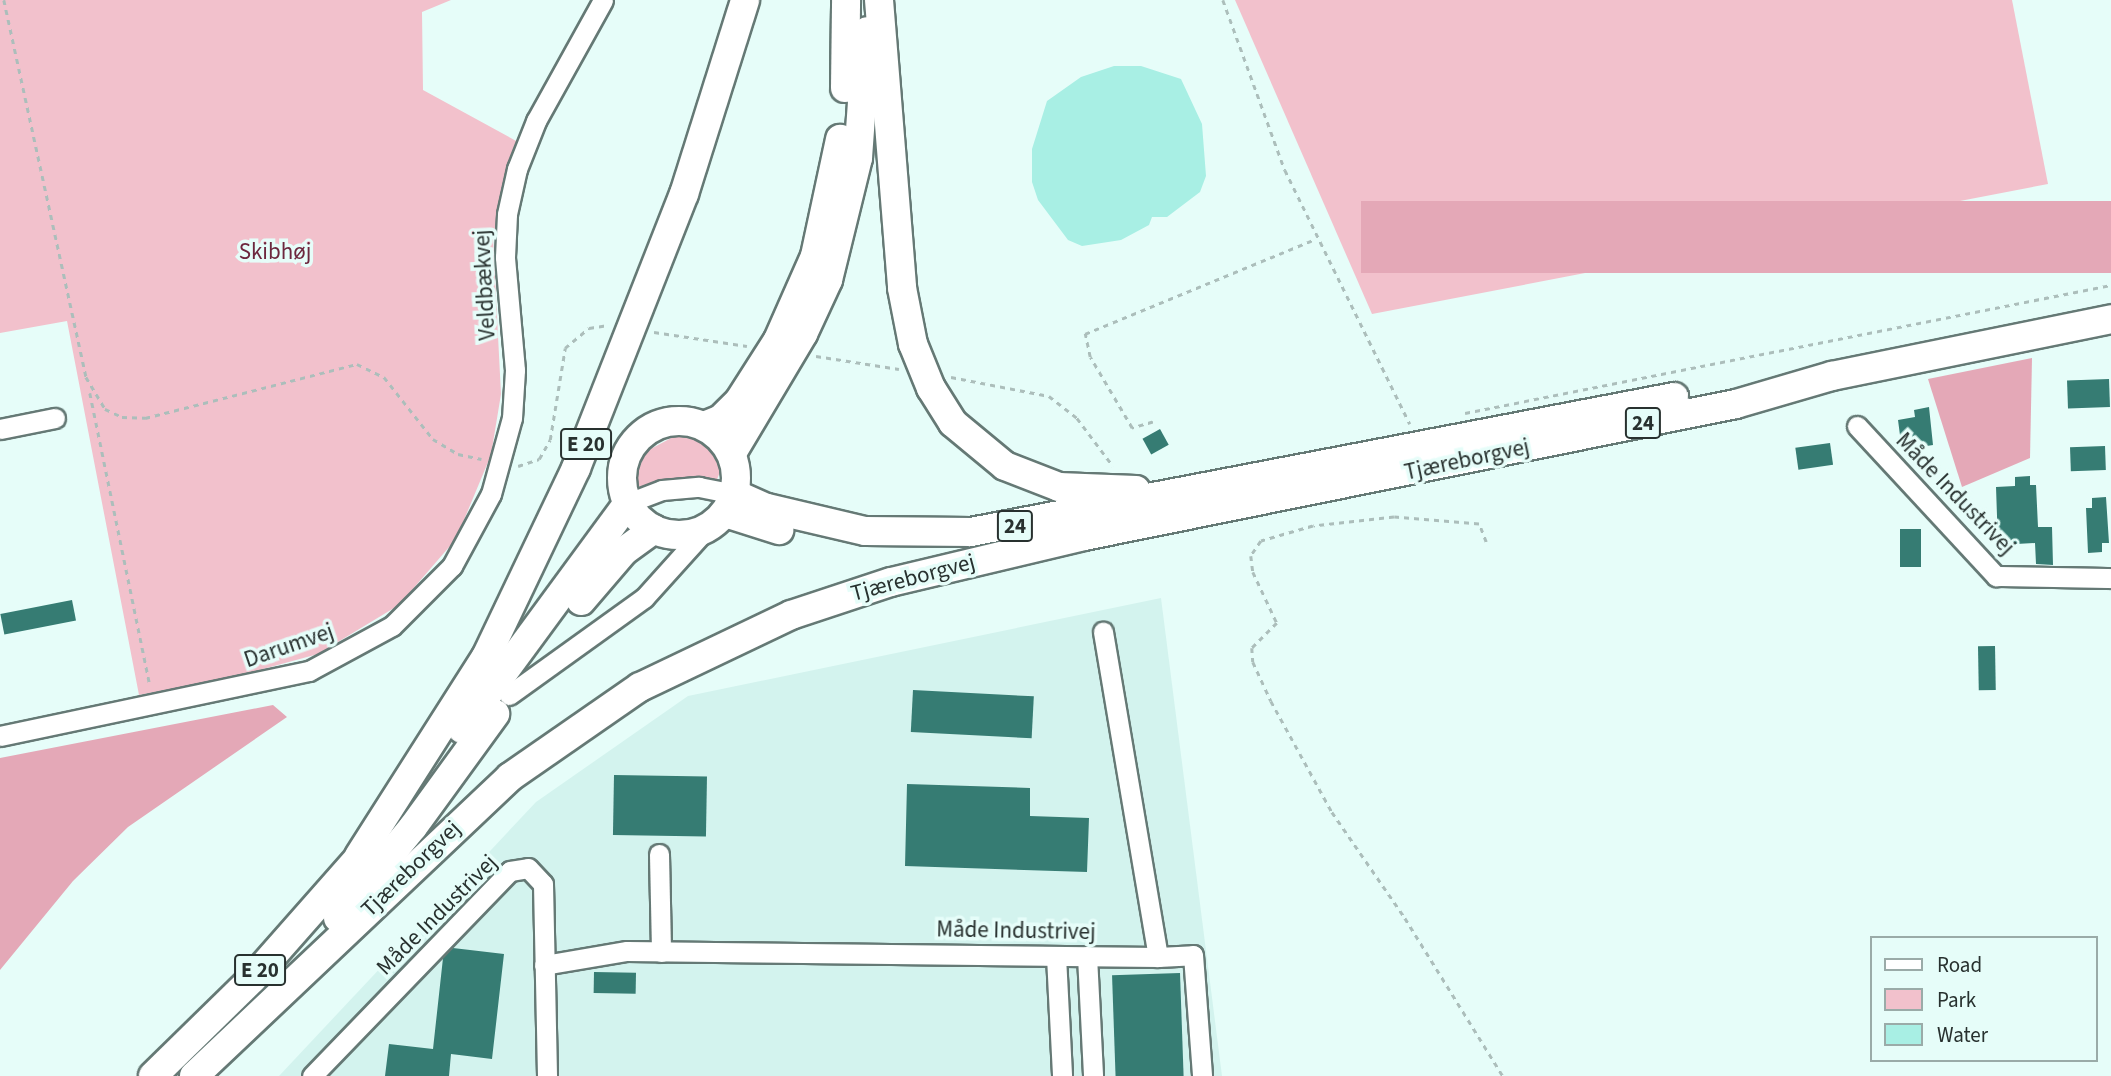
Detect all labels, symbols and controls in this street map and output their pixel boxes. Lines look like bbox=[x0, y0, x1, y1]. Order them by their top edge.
street label: Veldbækvej bbox=[468, 229, 502, 341]
park label: Skibhøj bbox=[239, 238, 311, 266]
road number: 24 bbox=[1624, 406, 1662, 440]
road number: E 20 bbox=[560, 426, 612, 462]
street label: Måde Industrivej bbox=[1890, 427, 2020, 561]
street label: Tjæreborgvej bbox=[1402, 433, 1532, 487]
road number: 24 bbox=[996, 508, 1034, 544]
street label: Tjæreborgvej bbox=[848, 548, 978, 608]
street label: Darumvej bbox=[241, 618, 337, 674]
street label: Tjæreborgvej bbox=[356, 815, 466, 923]
street label: Måde Industrivej bbox=[371, 849, 503, 981]
street label: Måde Industrivej bbox=[936, 916, 1096, 946]
legend bbox=[1870, 936, 2097, 1062]
text: Road bbox=[1937, 950, 1982, 980]
road number: E 20 bbox=[234, 953, 286, 988]
text: Park bbox=[1937, 985, 1976, 1015]
text: Water bbox=[1937, 1020, 1988, 1050]

